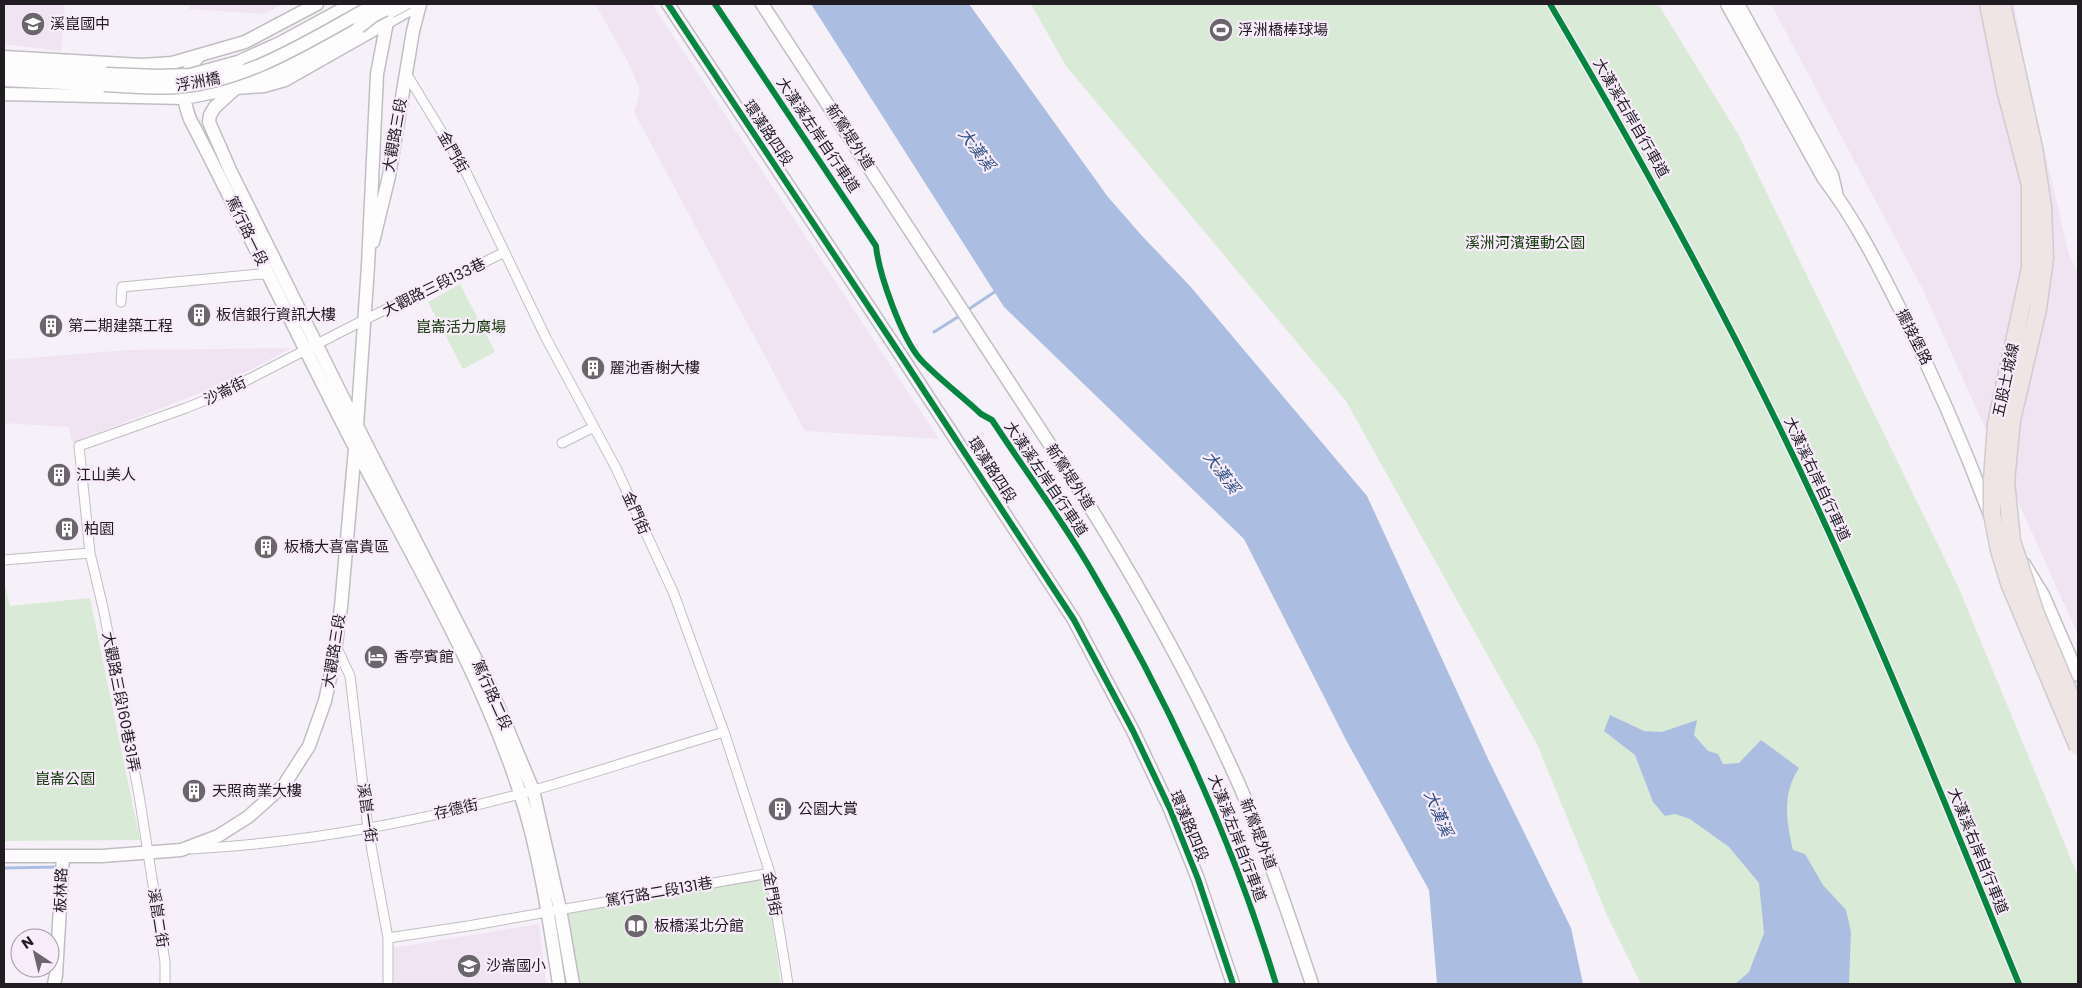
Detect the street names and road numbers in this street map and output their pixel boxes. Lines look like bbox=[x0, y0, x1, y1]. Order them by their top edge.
street label: 大漢溪右岸自行車道 bbox=[1589, 54, 1674, 181]
street label: 浮洲橋 bbox=[174, 67, 222, 96]
street label: 大漢溪左岸自行車道 bbox=[772, 73, 865, 197]
street label: 大觀路三段 bbox=[378, 96, 411, 174]
street label: 環漢路四段 bbox=[739, 96, 798, 170]
street label: 新鶯堤外道 bbox=[821, 100, 880, 174]
street label: 金門街 bbox=[433, 127, 474, 176]
street label: 篤行路一段 bbox=[222, 192, 273, 269]
street label: 大觀路三段133巷 bbox=[379, 252, 489, 321]
street label: 擺接堡路 bbox=[1891, 305, 1937, 368]
street label: 五股土城線 bbox=[1987, 341, 2024, 419]
street label: 沙崙街 bbox=[200, 371, 250, 410]
street label: 大漢溪右岸自行車道 bbox=[1779, 413, 1855, 544]
street label: 大漢溪左岸自行車道 bbox=[1000, 417, 1093, 541]
street label: 環漢路四段 bbox=[963, 433, 1022, 507]
street label: 新鶯堤外道 bbox=[1041, 440, 1100, 514]
street label: 金門街 bbox=[618, 488, 655, 538]
street label: 大觀路三段 bbox=[317, 612, 350, 690]
street label: 大觀路三段160巷31弄 bbox=[98, 630, 145, 774]
street label: 篤行路二段 bbox=[468, 656, 517, 733]
street label: 大漢溪左岸自行車道 bbox=[1203, 771, 1271, 905]
street label: 溪崑一街 bbox=[353, 782, 382, 844]
street label: 大漢溪右岸自行車道 bbox=[1943, 784, 2013, 917]
street label: 環漢路四段 bbox=[1165, 787, 1214, 864]
street label: 存德街 bbox=[432, 793, 480, 824]
street label: 新鶯堤外道 bbox=[1235, 795, 1282, 873]
street label: 板林路 bbox=[49, 867, 72, 913]
street label: 金門街 bbox=[758, 870, 787, 918]
street label: 篤行路二段131巷 bbox=[604, 872, 714, 911]
street label: 溪崑二街 bbox=[143, 887, 174, 949]

